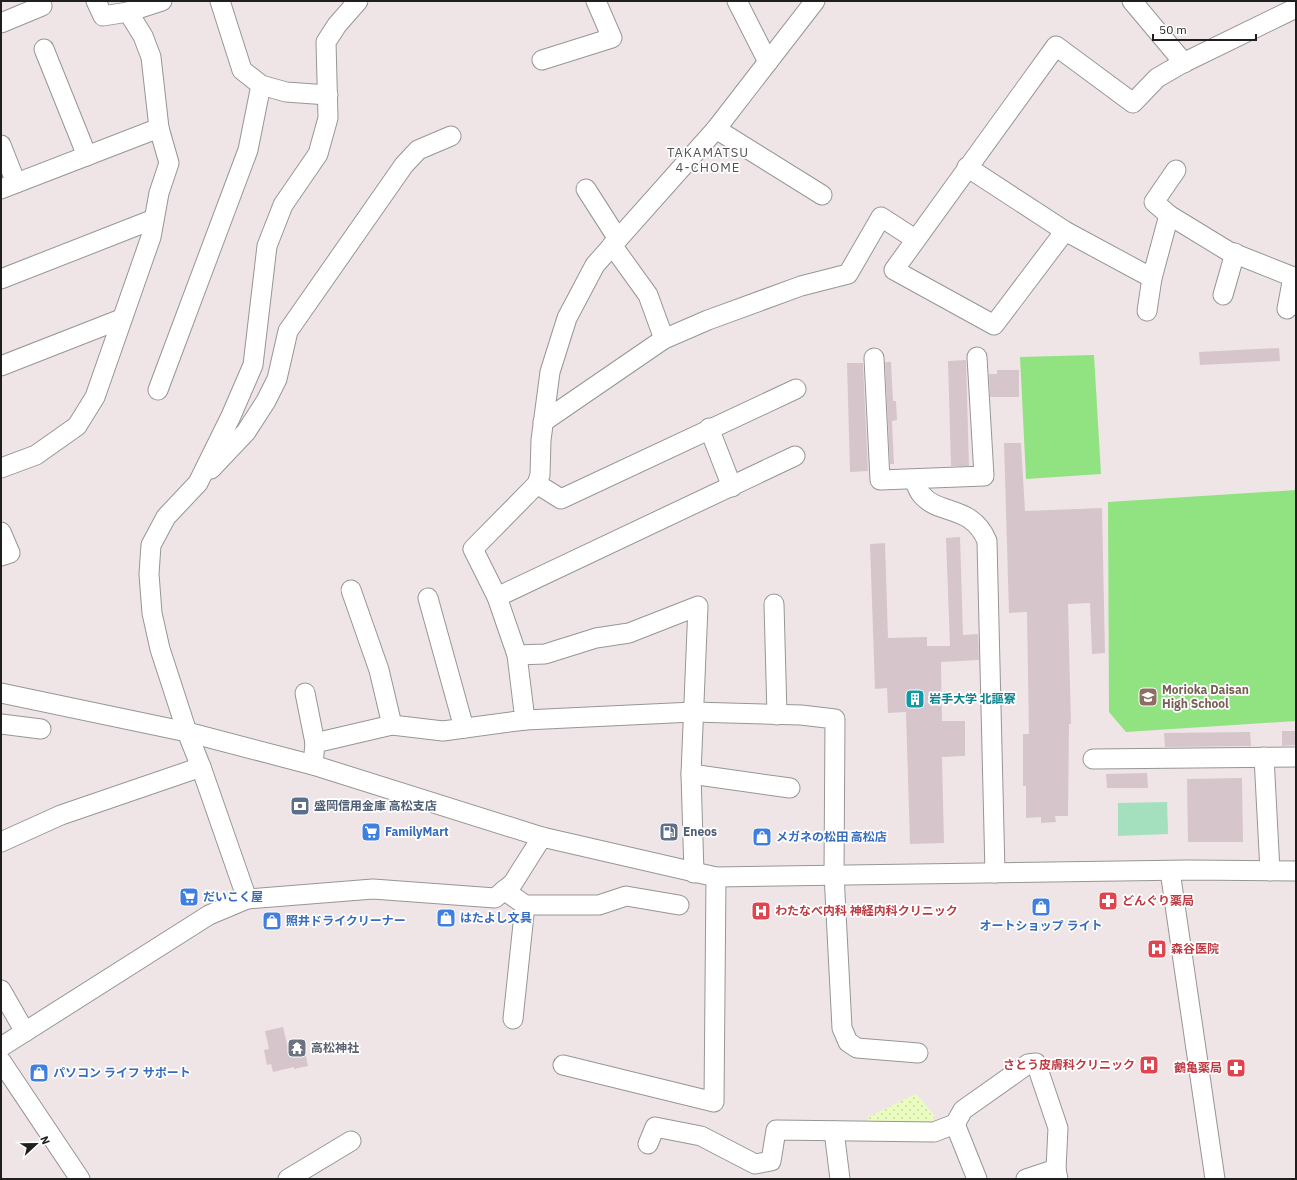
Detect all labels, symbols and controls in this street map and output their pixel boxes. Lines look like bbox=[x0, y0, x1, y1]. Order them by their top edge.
scale bar bbox=[1153, 16, 1256, 42]
text: 50 m bbox=[1159, 22, 1187, 37]
district label: TAKAMATSU 4-CHOME bbox=[667, 144, 749, 176]
place label: Morioka Daisan High School bbox=[1162, 682, 1249, 711]
school or university icon: Morioka Daisan High School bbox=[1137, 686, 1159, 708]
building icon: 岩手大学 北謳寮 bbox=[904, 688, 926, 710]
place label: 岩手大学 北謳寮 bbox=[929, 691, 1016, 706]
bank icon: 盛岡信用金庫 高松支店 bbox=[289, 795, 311, 817]
place label: 盛岡信用金庫 高松支店 bbox=[314, 798, 437, 813]
supermarket icon: FamilyMart bbox=[360, 821, 382, 843]
fuel station icon: Eneos bbox=[658, 821, 680, 843]
place label: FamilyMart bbox=[385, 824, 449, 839]
place label: Eneos bbox=[683, 824, 717, 839]
shop icon: メガネの松田 高松店 bbox=[751, 826, 773, 848]
place label: メガネの松田 高松店 bbox=[776, 829, 887, 844]
supermarket icon: だいこく屋 bbox=[178, 886, 200, 908]
place label: だいこく屋 bbox=[203, 889, 263, 904]
pharmacy icon: どんぐり薬局 bbox=[1097, 890, 1119, 912]
place label: どんぐり薬局 bbox=[1122, 893, 1194, 908]
shop icon: オートショップ ライト bbox=[1030, 896, 1052, 918]
hospital icon: わたなべ内科 神経内科クリニック bbox=[750, 900, 772, 922]
place label: わたなべ内科 神経内科クリニック bbox=[775, 903, 958, 918]
shop icon: はたよし文具 bbox=[435, 907, 457, 929]
shop icon: 照井ドライクリーナー bbox=[261, 910, 283, 932]
place label: はたよし文具 bbox=[460, 910, 532, 925]
place label: 照井ドライクリーナー bbox=[286, 913, 406, 928]
place label: オートショップ ライト bbox=[980, 918, 1102, 933]
hospital icon: 森谷医院 bbox=[1146, 938, 1168, 960]
place label: 森谷医院 bbox=[1171, 941, 1219, 956]
temple icon: 高松神社 bbox=[286, 1037, 308, 1059]
place label: 高松神社 bbox=[311, 1040, 359, 1055]
hospital icon: さとう皮膚科クリニック bbox=[1138, 1054, 1160, 1076]
place label: さとう皮膚科クリニック bbox=[1003, 1057, 1135, 1072]
pharmacy icon: 鶴亀薬局 bbox=[1225, 1057, 1247, 1079]
place label: 鶴亀薬局 bbox=[1174, 1060, 1222, 1075]
shop icon: パソコン ライフ サポート bbox=[28, 1062, 50, 1084]
place label: パソコン ライフ サポート bbox=[53, 1065, 191, 1080]
north arrow bbox=[16, 1124, 56, 1164]
text: N bbox=[37, 1134, 53, 1147]

